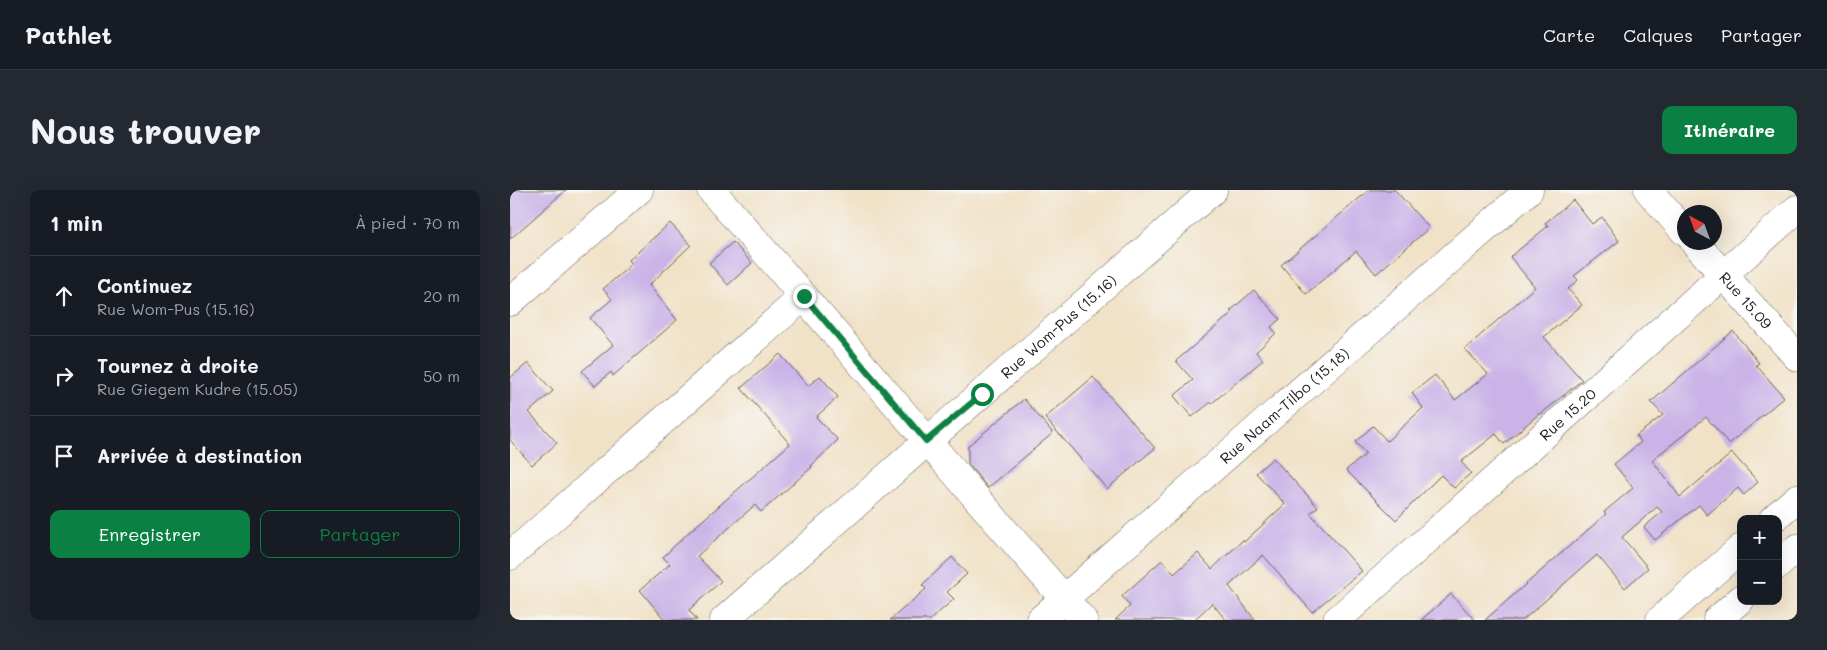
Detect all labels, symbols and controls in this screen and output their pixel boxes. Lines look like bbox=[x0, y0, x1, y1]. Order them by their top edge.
text: Pathlet bbox=[25, 19, 112, 50]
text: Carte bbox=[1543, 23, 1595, 47]
text: Calques bbox=[1623, 23, 1693, 47]
text: Partager bbox=[1721, 23, 1802, 47]
button: Itinéraire bbox=[1662, 106, 1797, 154]
text: Nous trouver bbox=[30, 107, 261, 153]
north arrow bbox=[1677, 205, 1722, 250]
text: 1 min bbox=[50, 209, 103, 236]
text: À pied · 70 m bbox=[355, 212, 460, 233]
street label: Rue 15.09 bbox=[1715, 267, 1777, 333]
street label: Rue Wom-Pus (15.16) bbox=[996, 270, 1120, 382]
text: Continuez bbox=[97, 273, 192, 298]
icon: ahead bbox=[50, 282, 78, 310]
text: 20 m bbox=[423, 285, 460, 306]
route end bbox=[793, 285, 816, 308]
text: Rue Wom-Pus (15.16) bbox=[97, 298, 254, 319]
street label: Rue Naam-Tilbo (15.18) bbox=[1215, 343, 1353, 468]
text: Tournez à droite bbox=[97, 353, 259, 378]
icon: right bbox=[50, 362, 78, 390]
text: 50 m bbox=[423, 365, 460, 386]
text: Rue Giegem Kudre (15.05) bbox=[97, 378, 298, 399]
route start bbox=[971, 383, 994, 406]
street label: Rue 15.20 bbox=[1535, 384, 1600, 445]
icon: arrive bbox=[50, 442, 78, 470]
text: Arrivée à destination bbox=[97, 443, 302, 468]
button: Enregistrer bbox=[50, 510, 250, 558]
button: Partager bbox=[260, 510, 460, 558]
map controls bbox=[1737, 515, 1782, 605]
button: + bbox=[1737, 515, 1782, 560]
button: − bbox=[1737, 560, 1782, 605]

